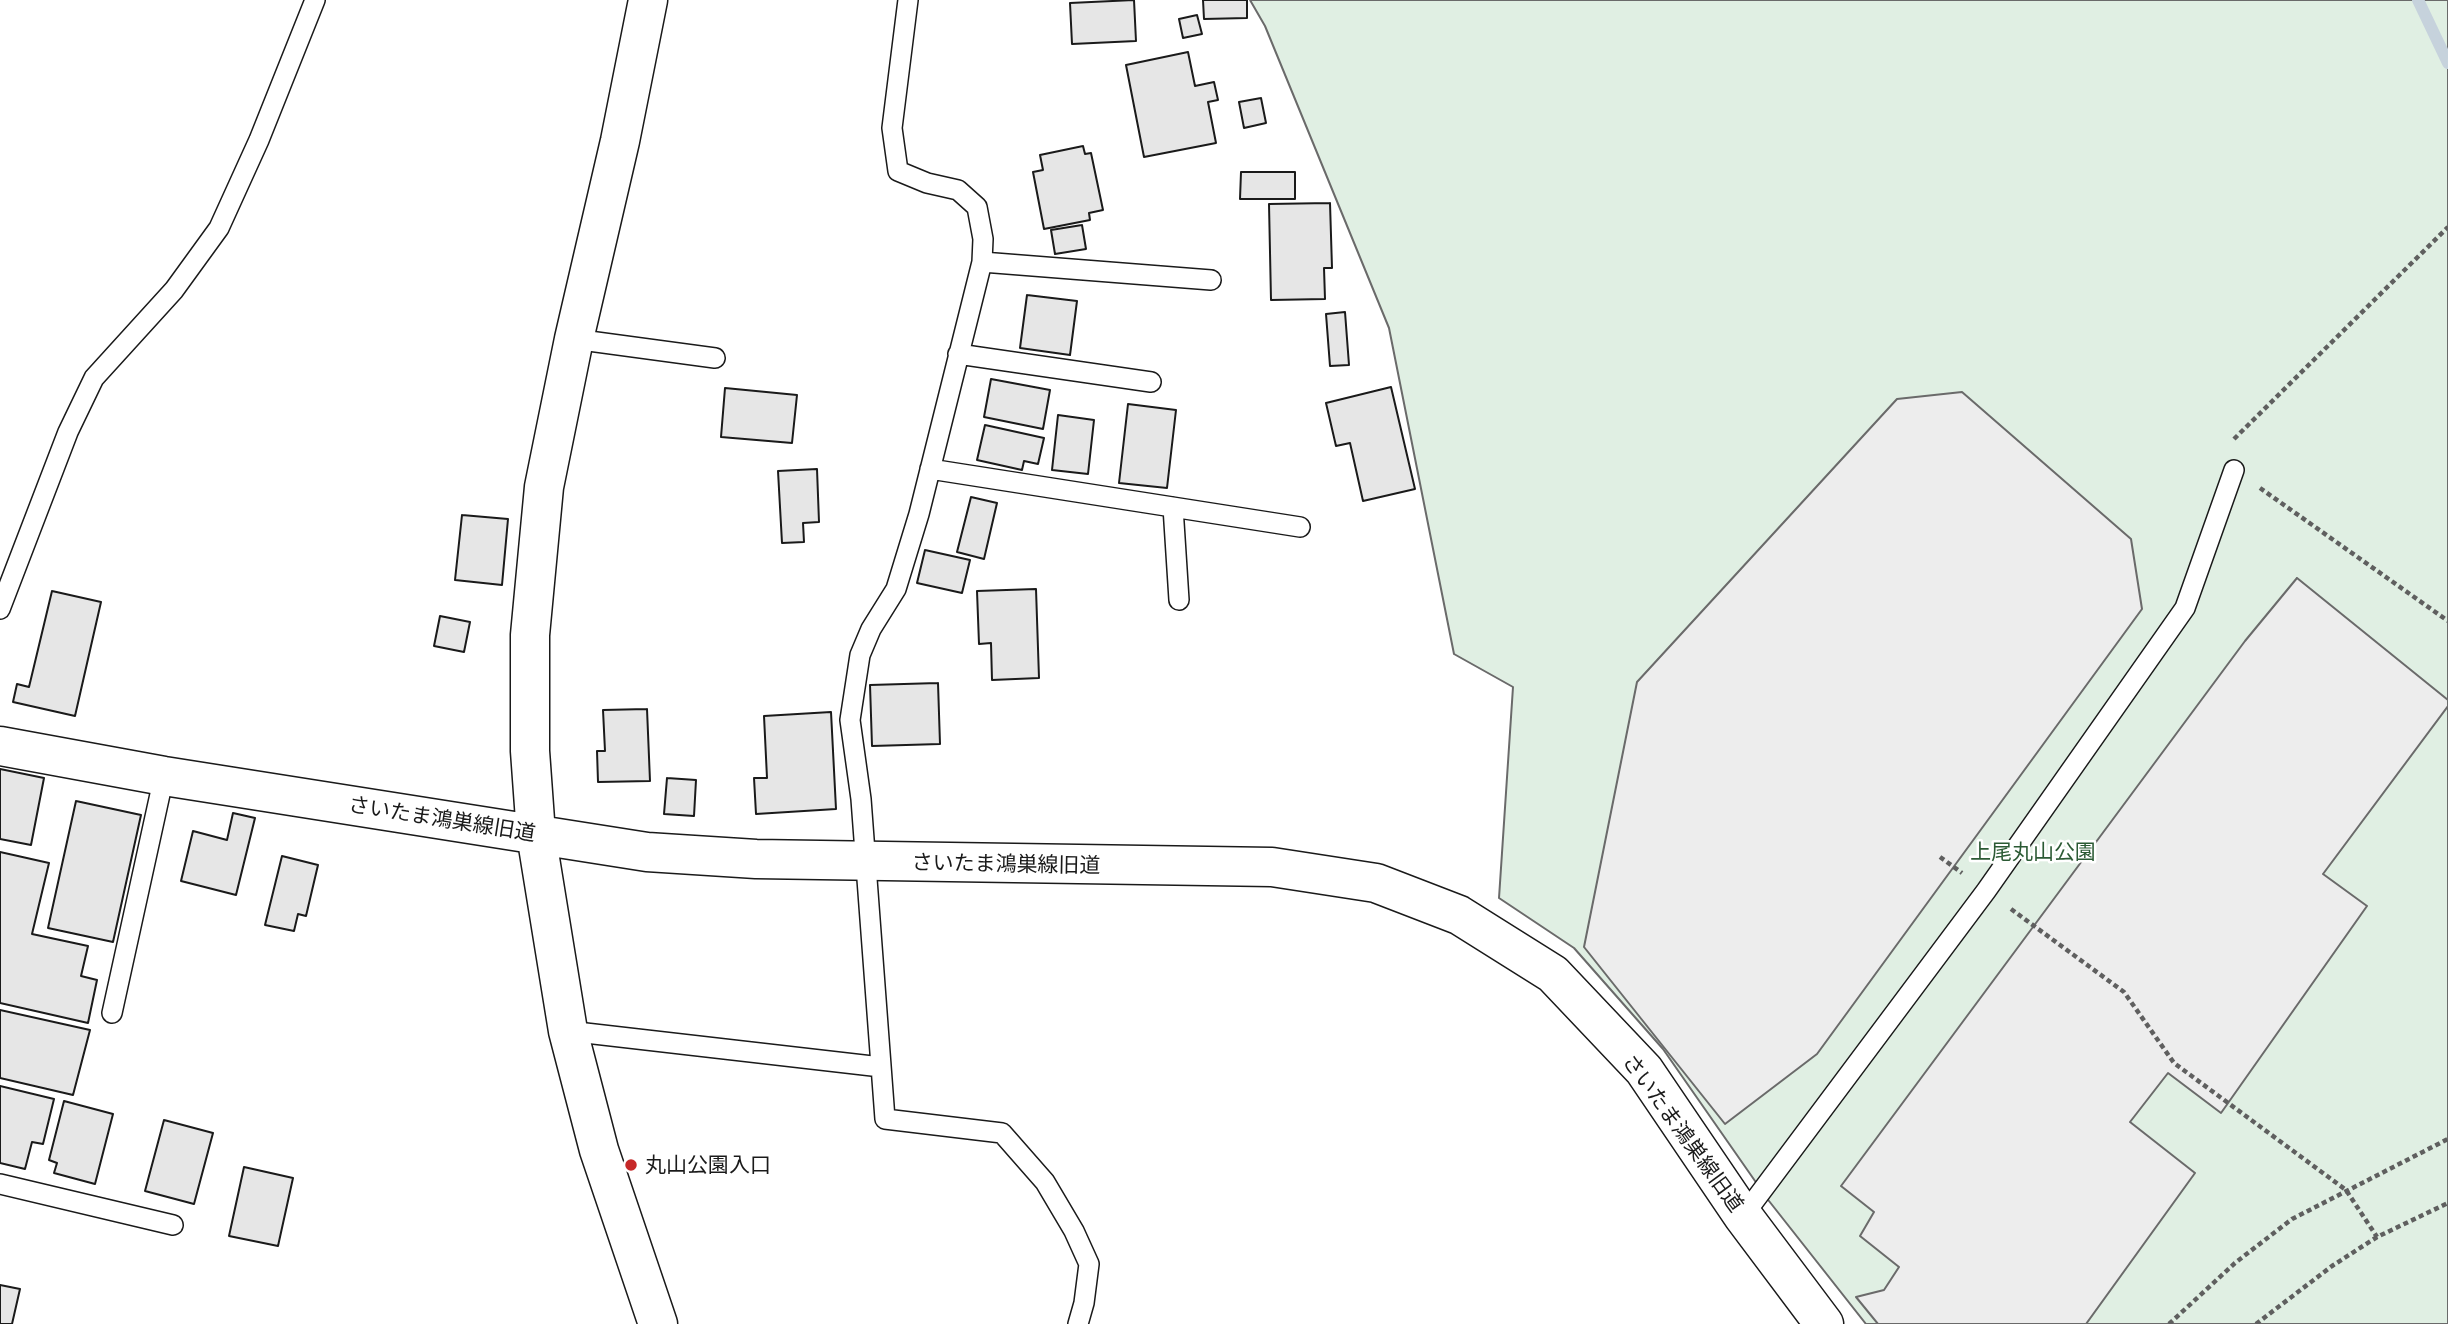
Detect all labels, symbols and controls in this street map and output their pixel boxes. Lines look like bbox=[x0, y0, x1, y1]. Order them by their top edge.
street label: さいたま鴻巣線旧道 bbox=[347, 792, 537, 846]
park label: 上尾丸山公園 bbox=[1970, 839, 2096, 865]
street label: さいたま鴻巣線旧道 bbox=[911, 850, 1101, 878]
street label: さいたま鴻巣線旧道 bbox=[1617, 1049, 1749, 1217]
place label: 丸山公園入口 bbox=[645, 1152, 771, 1178]
marker: 丸山公園入口 bbox=[623, 1157, 639, 1173]

